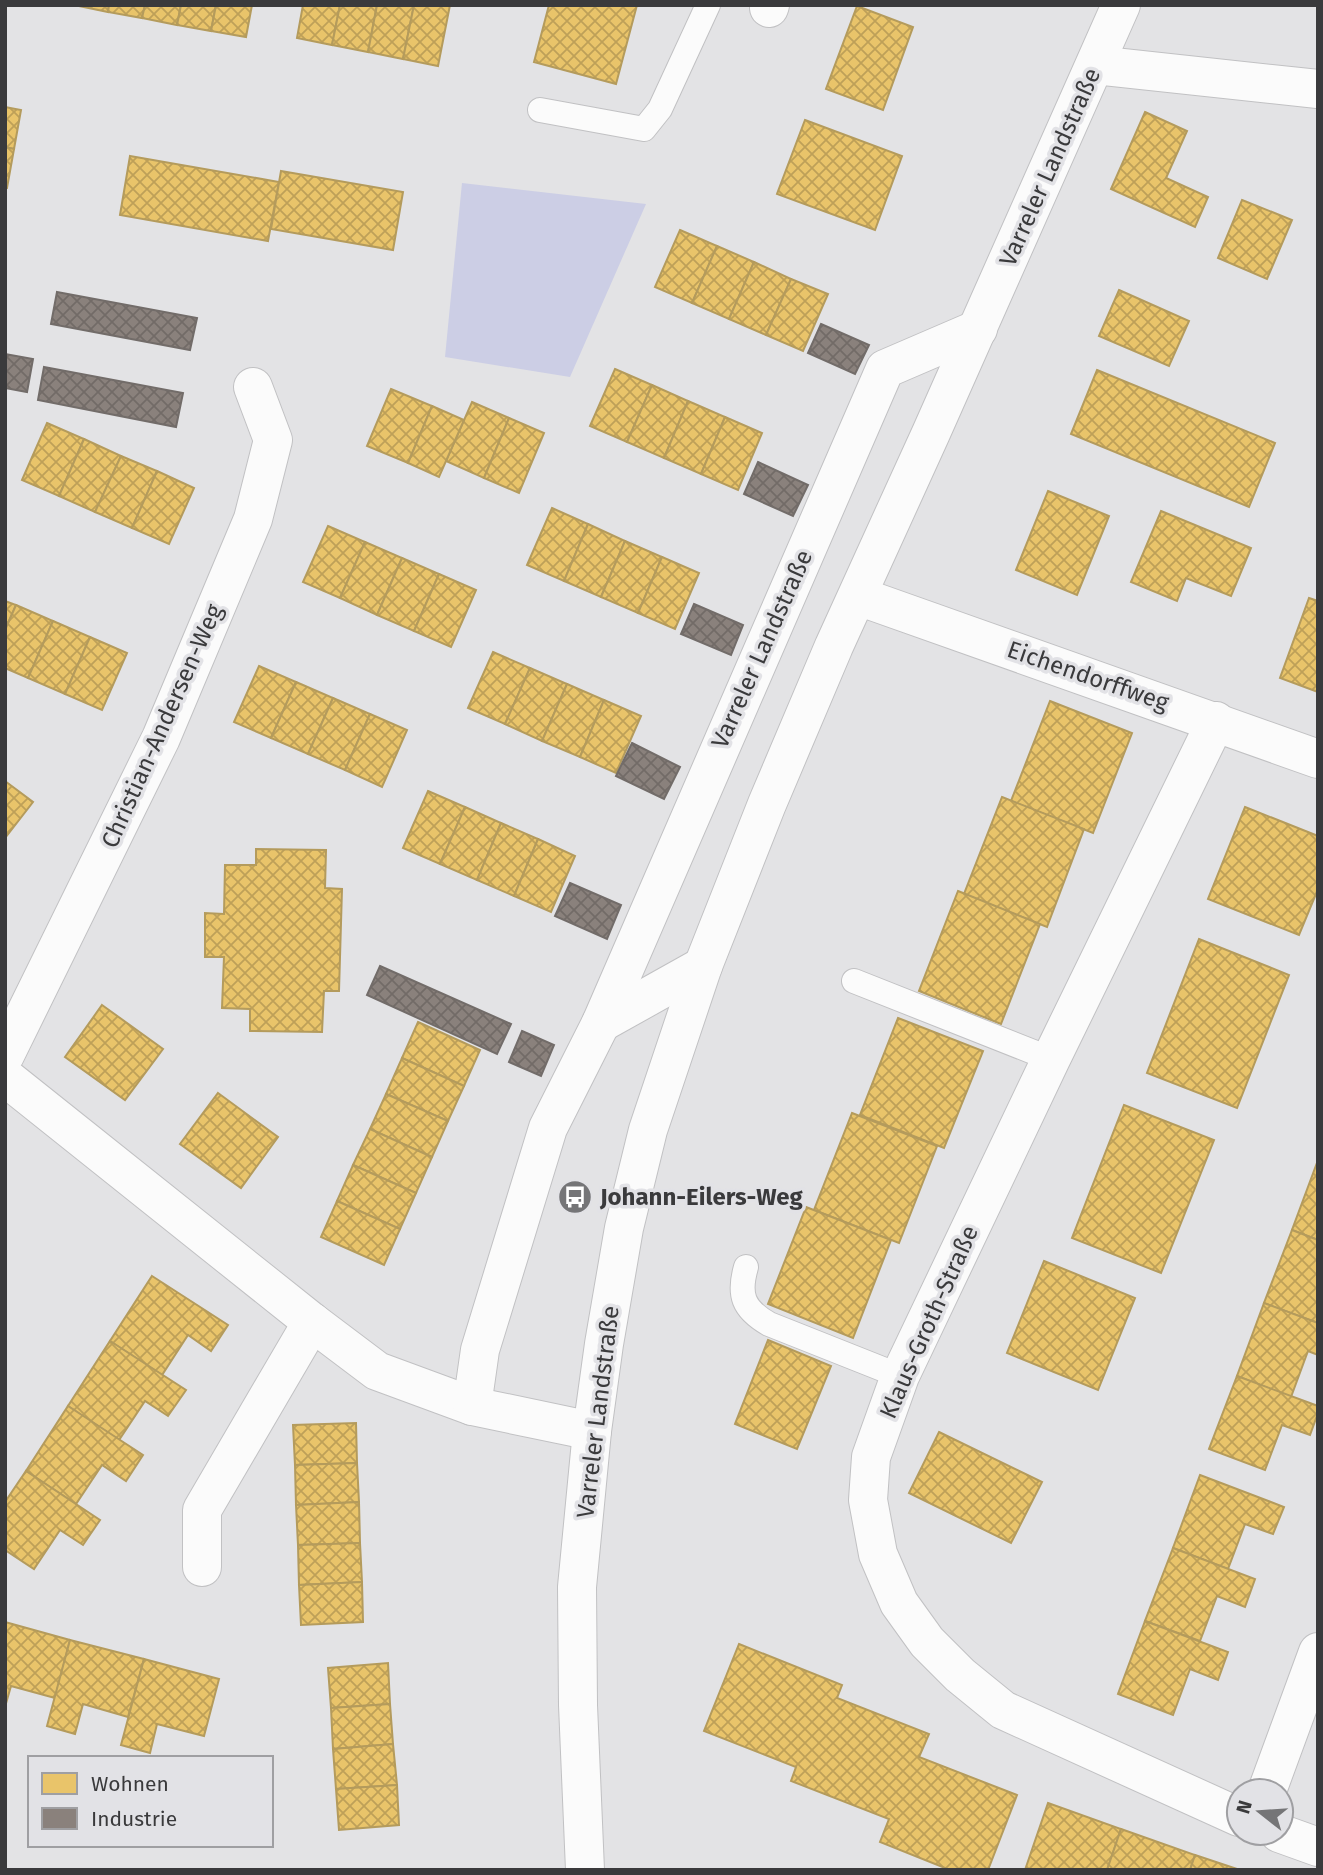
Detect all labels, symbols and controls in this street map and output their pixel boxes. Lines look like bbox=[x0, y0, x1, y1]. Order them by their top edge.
street label: Varreler Landstraße bbox=[994, 64, 1106, 270]
street label: Varreler Landstraße bbox=[706, 546, 818, 752]
street label: Christian-Andersen-Weg bbox=[96, 599, 229, 852]
street label: Eichendorffweg bbox=[1004, 635, 1173, 717]
bus stop icon: Johann-Eilers-Weg bbox=[556, 1178, 594, 1216]
place label: Johann-Eilers-Weg bbox=[599, 1183, 804, 1211]
street label: Klaus-Groth-Straße bbox=[874, 1221, 984, 1423]
street label: Varreler Landstraße bbox=[571, 1304, 625, 1520]
legend bbox=[28, 1756, 273, 1847]
text: Wohnen bbox=[91, 1771, 169, 1797]
north arrow bbox=[1225, 1777, 1295, 1847]
text: N bbox=[1231, 1798, 1257, 1817]
text: Industrie bbox=[91, 1806, 177, 1832]

